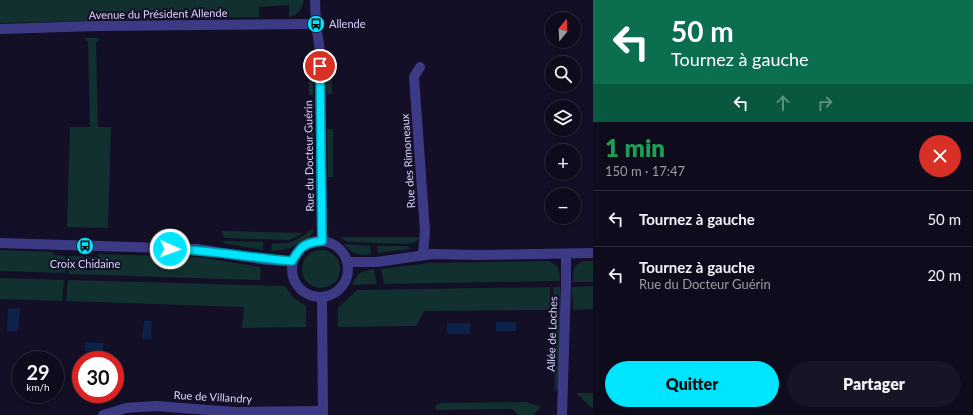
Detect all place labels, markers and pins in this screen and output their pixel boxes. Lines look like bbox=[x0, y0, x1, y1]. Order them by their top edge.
bus stop icon: Allende bbox=[306, 14, 326, 34]
place label: Allende bbox=[329, 17, 366, 30]
pin bbox=[303, 49, 337, 83]
bus stop icon: Croix Chidaine bbox=[75, 236, 95, 256]
place label: Croix Chidaine bbox=[50, 257, 120, 270]

